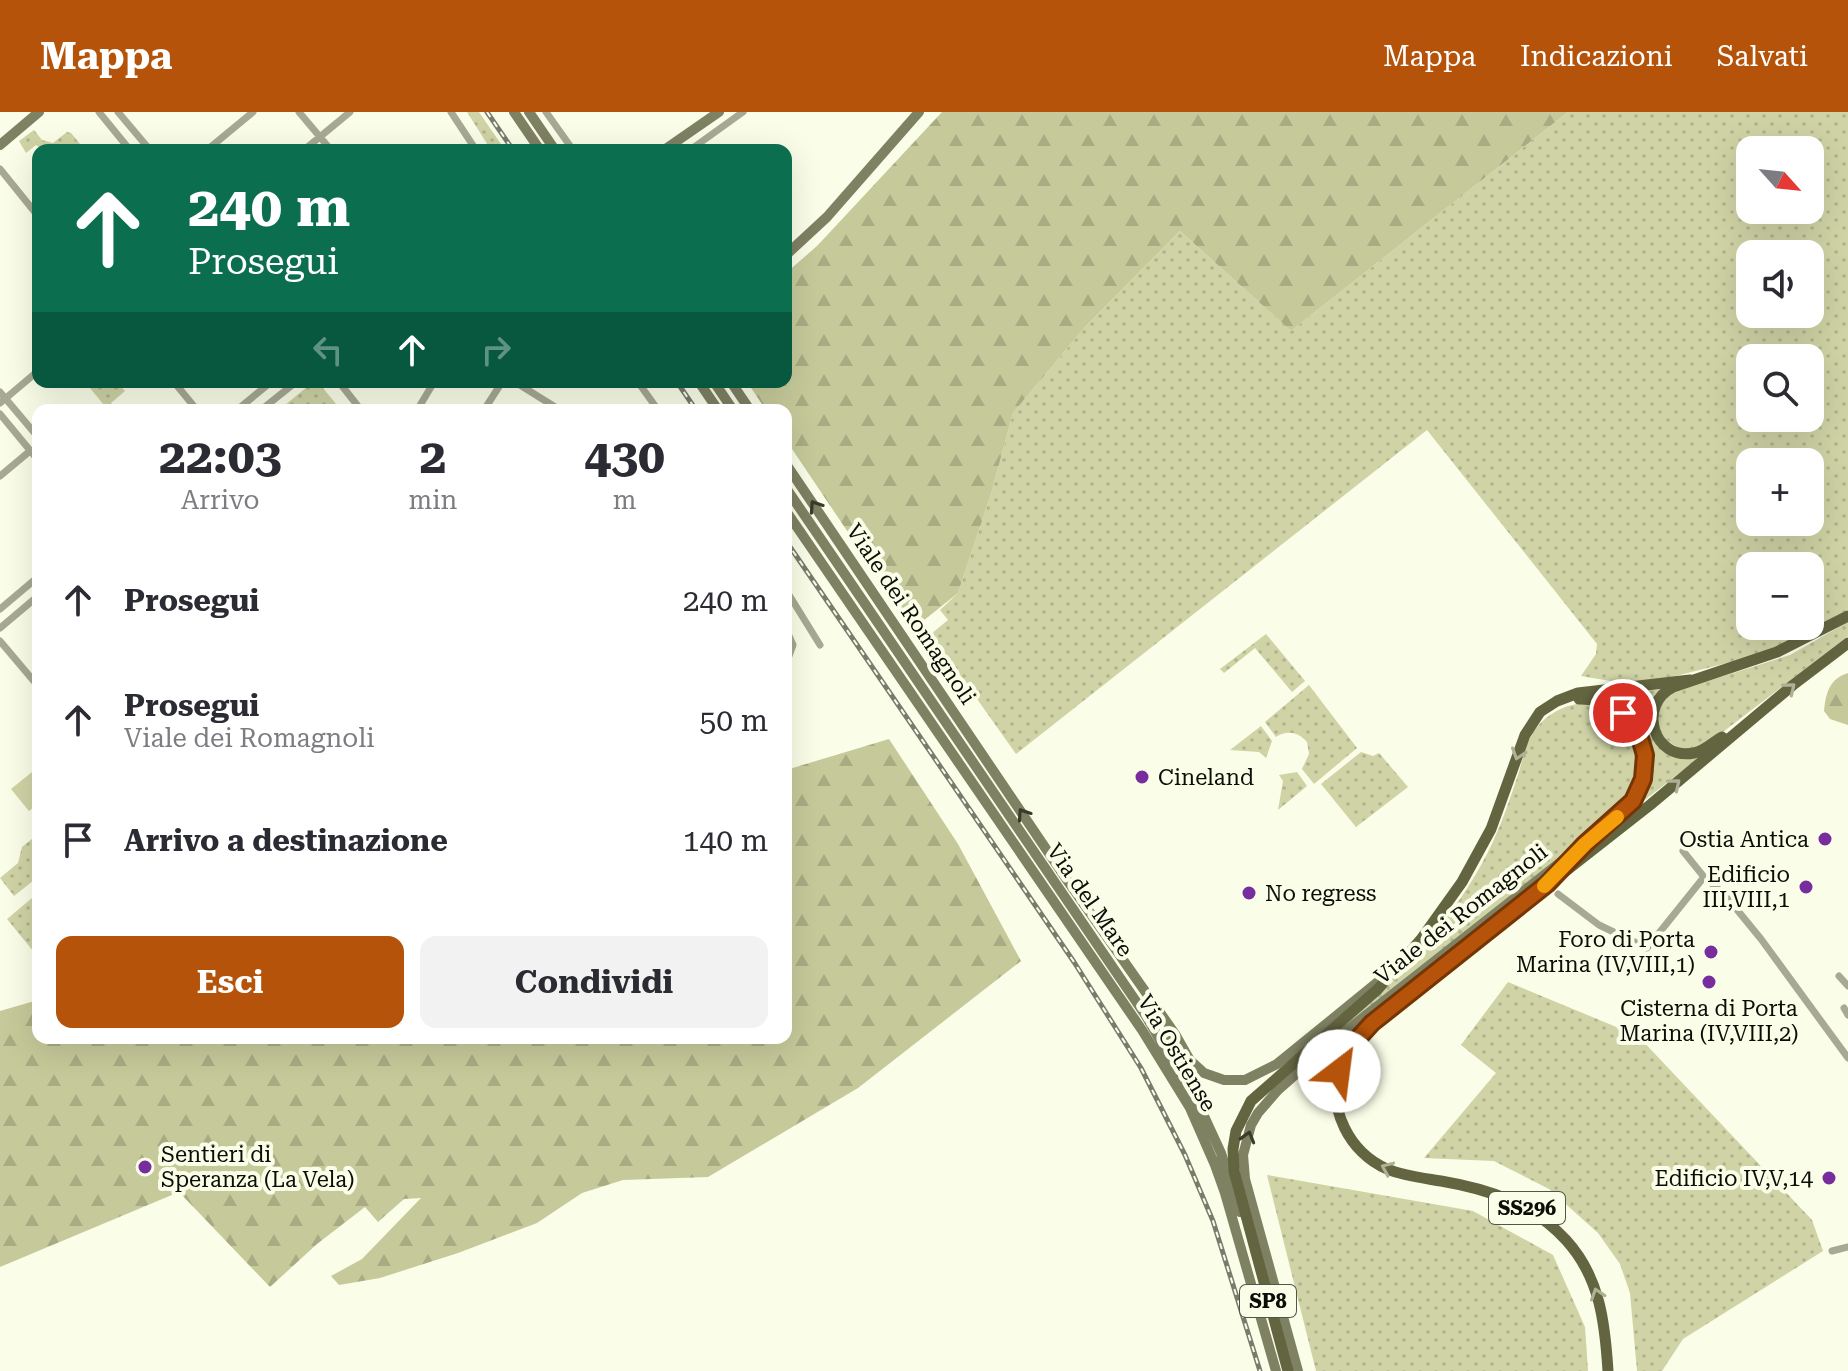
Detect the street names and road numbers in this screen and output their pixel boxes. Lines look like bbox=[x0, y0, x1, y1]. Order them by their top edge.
street label: Viale dei Romagnoli bbox=[841, 519, 981, 709]
street label: Via del Mare bbox=[1042, 839, 1138, 961]
street label: Viale dei Romagnoli bbox=[1370, 839, 1552, 989]
street label: Via Ostiense bbox=[1132, 990, 1222, 1116]
road number: SS296 bbox=[1489, 1192, 1565, 1224]
road number: SP8 bbox=[1240, 1285, 1296, 1317]

